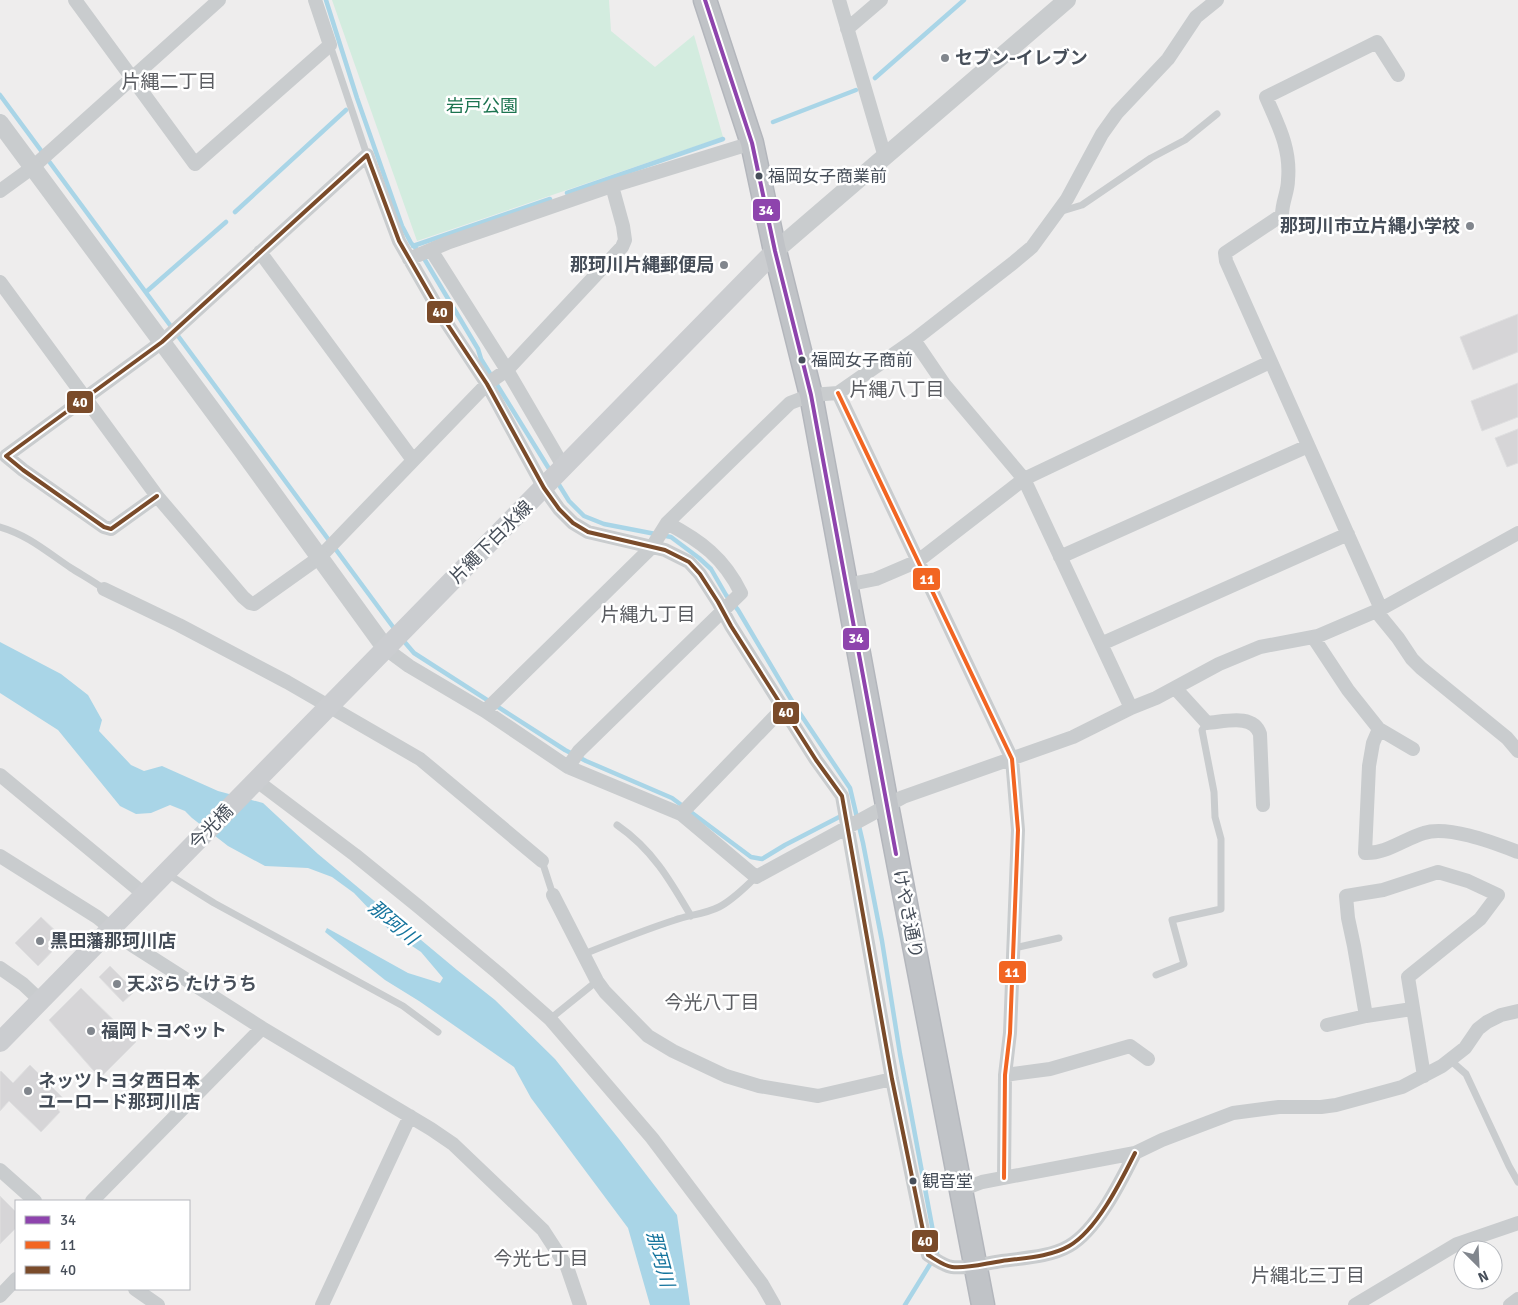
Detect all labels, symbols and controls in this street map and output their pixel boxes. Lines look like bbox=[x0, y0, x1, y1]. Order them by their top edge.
place label: セブン-イレブン bbox=[955, 47, 1088, 69]
marker: セブン-イレブン bbox=[939, 52, 951, 64]
district label: 片縄二丁目 bbox=[121, 70, 217, 94]
park label: 岩戸公園 bbox=[446, 95, 518, 117]
place label: 福岡女子商業前 bbox=[768, 166, 887, 187]
marker: 福岡女子商業前 bbox=[754, 171, 764, 181]
line badge: 34 bbox=[752, 198, 781, 222]
text: 34 bbox=[758, 202, 774, 219]
place label: 那珂川市立片縄小学校 bbox=[1280, 215, 1460, 237]
marker: 那珂川市立片縄小学校 bbox=[1464, 220, 1476, 232]
place label: 那珂川片縄郵便局 bbox=[570, 254, 714, 276]
marker: 那珂川片縄郵便局 bbox=[718, 259, 730, 271]
line badge: 40 bbox=[426, 300, 454, 324]
text: 40 bbox=[432, 304, 448, 321]
place label: 福岡女子商前 bbox=[811, 350, 913, 371]
marker: 福岡女子商前 bbox=[797, 355, 807, 365]
district label: 片縄八丁目 bbox=[849, 378, 945, 402]
line badge: 40 bbox=[66, 390, 94, 414]
text: 40 bbox=[72, 394, 88, 411]
street label: 片繩下白水線 bbox=[445, 496, 537, 588]
line badge: 11 bbox=[912, 567, 941, 591]
text: 11 bbox=[919, 571, 935, 588]
district label: 片縄九丁目 bbox=[600, 603, 696, 627]
line badge: 34 bbox=[842, 627, 870, 651]
text: 34 bbox=[848, 630, 864, 647]
line badge: 40 bbox=[772, 701, 800, 725]
text: 40 bbox=[778, 704, 794, 721]
street label: 今光橋 bbox=[184, 800, 238, 854]
street label: けやき通り bbox=[889, 868, 927, 960]
water label: 那珂川 bbox=[363, 895, 424, 952]
place label: 黒田藩那珂川店 bbox=[50, 930, 176, 952]
marker: 黒田藩那珂川店 bbox=[34, 935, 46, 947]
line badge: 11 bbox=[998, 960, 1027, 984]
text: 11 bbox=[1004, 964, 1020, 981]
place label: 天ぷら たけうち bbox=[127, 973, 257, 995]
marker: 天ぷら たけうち bbox=[111, 978, 123, 990]
district label: 今光八丁目 bbox=[664, 991, 760, 1015]
place label: 福岡トヨペット bbox=[101, 1020, 227, 1042]
marker: 福岡トヨペット bbox=[85, 1025, 97, 1037]
place label: ネッツトヨタ西日本 ユーロード那珂川店 bbox=[38, 1070, 200, 1113]
marker: ネッツトヨタ西日本 ユーロード那珂川店 bbox=[22, 1085, 34, 1097]
place label: 観音堂 bbox=[922, 1171, 973, 1192]
marker: 観音堂 bbox=[908, 1176, 918, 1186]
legend bbox=[15, 1200, 190, 1290]
text: 34 bbox=[60, 1211, 76, 1229]
water label: 那珂川 bbox=[641, 1228, 679, 1292]
line badge: 40 bbox=[911, 1229, 939, 1253]
text: 40 bbox=[917, 1233, 933, 1250]
text: 11 bbox=[60, 1236, 76, 1254]
north arrow bbox=[1453, 1240, 1503, 1290]
district label: 今光七丁目 bbox=[493, 1247, 589, 1271]
text: 40 bbox=[60, 1261, 76, 1279]
district label: 片縄北三丁目 bbox=[1251, 1264, 1365, 1288]
text: N bbox=[1475, 1267, 1491, 1286]

